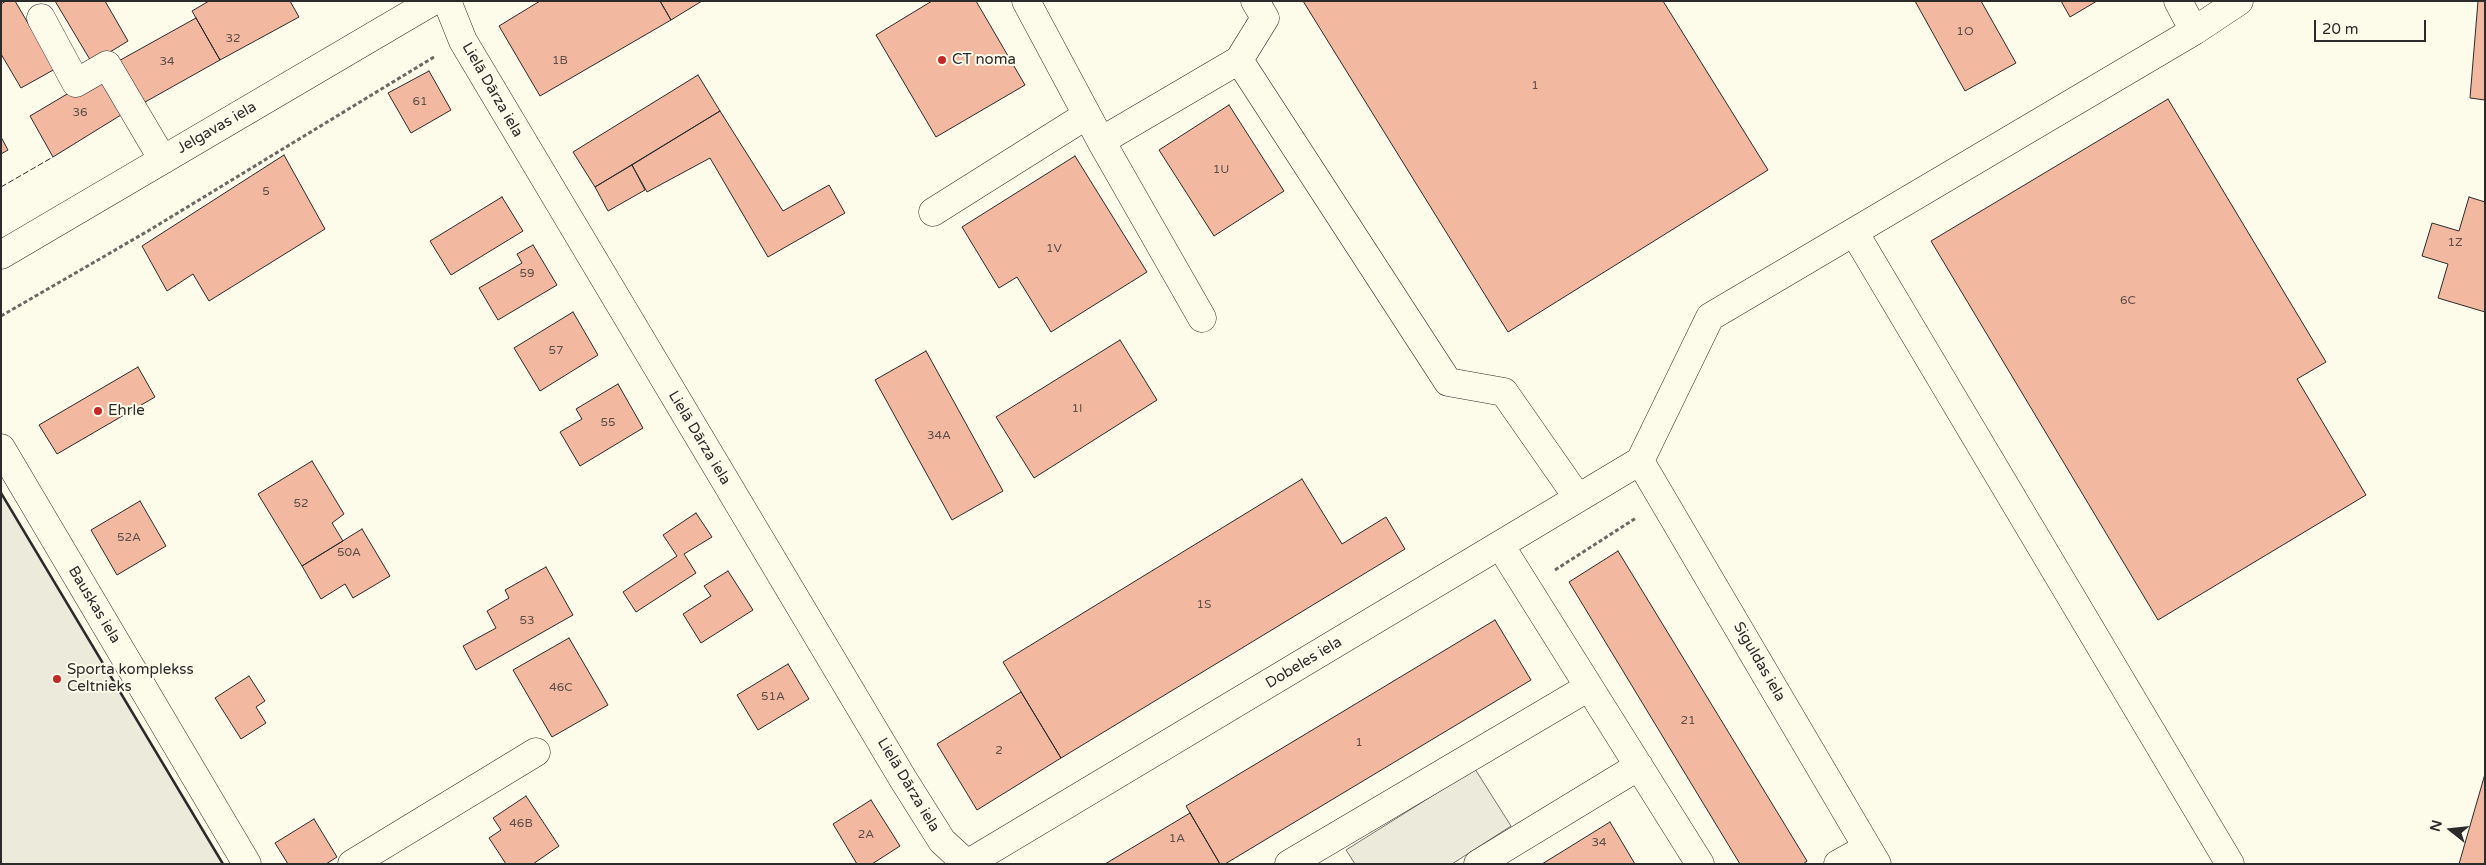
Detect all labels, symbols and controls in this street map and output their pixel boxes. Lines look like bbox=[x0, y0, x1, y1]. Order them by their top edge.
scale bar bbox=[2316, 10, 2428, 42]
text: 20 m bbox=[2322, 20, 2359, 38]
house number: 1O bbox=[1956, 25, 1974, 39]
house number: 32 bbox=[225, 32, 241, 46]
street label: Lielā Dārza iela bbox=[458, 39, 526, 141]
place label: CT noma bbox=[952, 51, 1016, 69]
house number: 1B bbox=[552, 54, 568, 68]
marker: CT noma bbox=[936, 54, 948, 66]
house number: 34 bbox=[159, 55, 175, 69]
house number: 1 bbox=[1531, 79, 1539, 93]
house number: 61 bbox=[412, 95, 428, 109]
street label: Jelgavas iela bbox=[174, 98, 260, 158]
house number: 36 bbox=[72, 106, 88, 120]
house number: 1U bbox=[1213, 163, 1229, 177]
house number: 5 bbox=[262, 185, 270, 199]
house number: 1Z bbox=[2447, 236, 2463, 250]
house number: 1V bbox=[1046, 242, 1062, 256]
house number: 59 bbox=[519, 267, 535, 281]
house number: 6C bbox=[2120, 294, 2136, 308]
house number: 57 bbox=[548, 344, 564, 358]
street label: Lielā Dārza iela bbox=[664, 388, 734, 488]
place label: Ehrle bbox=[108, 402, 145, 420]
house number: 1I bbox=[1072, 402, 1082, 416]
marker: Ehrle bbox=[92, 405, 104, 417]
house number: 55 bbox=[600, 416, 616, 430]
house number: 34A bbox=[927, 429, 951, 443]
house number: 52 bbox=[293, 497, 309, 511]
house number: 52A bbox=[117, 531, 141, 545]
house number: 50A bbox=[337, 546, 361, 560]
street label: Bauskas iela bbox=[64, 563, 124, 647]
house number: 1S bbox=[1197, 598, 1211, 612]
house number: 53 bbox=[519, 614, 535, 628]
street label: Siguldas iela bbox=[1729, 619, 1789, 705]
street label: Dobeles iela bbox=[1263, 633, 1345, 693]
place label: Sporta komplekss Celtnieks bbox=[67, 661, 194, 696]
marker: Sporta komplekss Celtnieks bbox=[51, 673, 63, 685]
house number: 46C bbox=[549, 681, 573, 695]
house number: 51A bbox=[761, 690, 785, 704]
house number: 21 bbox=[1680, 714, 1696, 728]
street label: Lielā Dārza iela bbox=[873, 735, 943, 835]
house number: 1 bbox=[1355, 736, 1363, 750]
house number: 2 bbox=[995, 744, 1003, 758]
north arrow bbox=[2426, 805, 2476, 855]
house number: 46B bbox=[509, 817, 533, 831]
text: N bbox=[2426, 818, 2446, 833]
house number: 2A bbox=[858, 828, 874, 842]
house number: 1A bbox=[1169, 832, 1185, 846]
house number: 34 bbox=[1591, 836, 1607, 850]

